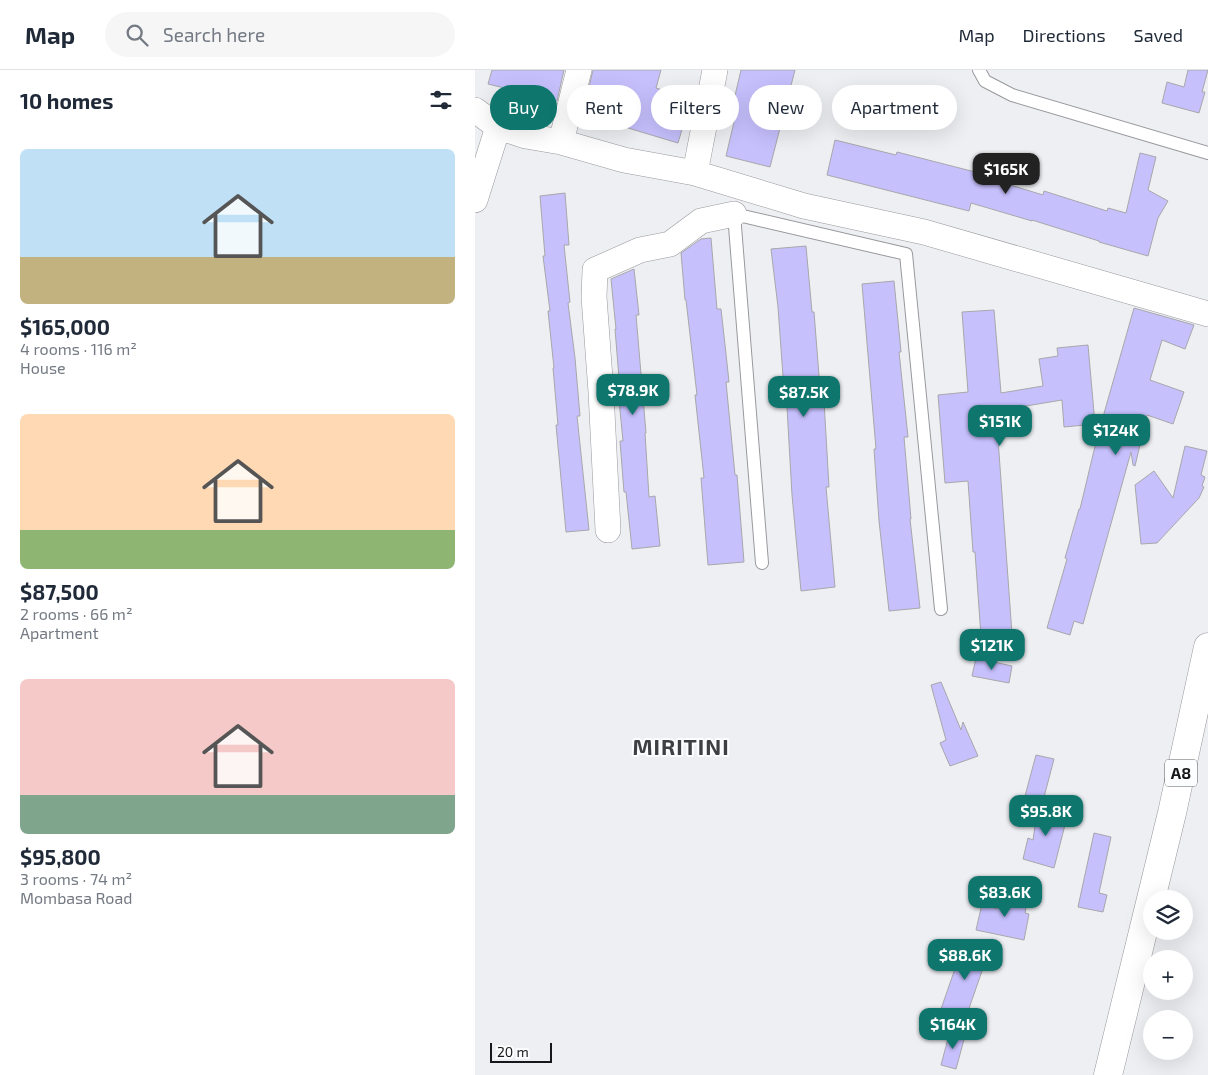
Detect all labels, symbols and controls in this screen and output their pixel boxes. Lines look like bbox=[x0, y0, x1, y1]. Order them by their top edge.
search box bbox=[105, 12, 455, 57]
text: Map bbox=[25, 20, 75, 49]
icon: search bbox=[123, 21, 151, 49]
text: Search here bbox=[163, 23, 265, 46]
text: Map bbox=[958, 24, 995, 46]
text: Directions bbox=[1023, 24, 1106, 46]
text: Saved bbox=[1134, 24, 1183, 46]
chip: Buy bbox=[490, 85, 557, 130]
chip: Rent bbox=[567, 85, 641, 130]
chip: Filters bbox=[651, 85, 739, 130]
chip: New bbox=[749, 85, 822, 130]
chip: Apartment bbox=[832, 85, 957, 130]
icon: filters bbox=[427, 86, 455, 114]
text: 10 homes bbox=[20, 88, 113, 113]
pin: $165K bbox=[971, 152, 1041, 195]
text: $165K bbox=[984, 159, 1028, 178]
icon: home bbox=[193, 181, 283, 271]
text: $165,000 bbox=[20, 314, 110, 339]
text: 4 rooms · 116 m² bbox=[20, 339, 137, 358]
text: House bbox=[20, 358, 66, 377]
pin: $78.9K bbox=[592, 374, 674, 416]
pin: $87.5K bbox=[763, 376, 845, 418]
text: $78.9K bbox=[607, 380, 659, 399]
text: $87.5K bbox=[779, 382, 829, 401]
pin: $151K bbox=[965, 404, 1035, 447]
text: $151K bbox=[979, 411, 1021, 430]
pin: $124K bbox=[1081, 414, 1151, 456]
text: $124K bbox=[1093, 420, 1139, 439]
icon: home bbox=[193, 446, 283, 536]
text: $87,500 bbox=[20, 579, 99, 604]
text: 2 rooms · 66 m² bbox=[20, 604, 133, 623]
text: Apartment bbox=[20, 623, 99, 642]
pin: $121K bbox=[957, 628, 1027, 671]
text: $121K bbox=[971, 635, 1013, 654]
icon: home bbox=[193, 711, 283, 801]
district label: MIRITINI bbox=[632, 733, 730, 759]
road number: A8 bbox=[1165, 760, 1197, 786]
pin: $95.8K bbox=[1005, 794, 1087, 837]
text: $95.8K bbox=[1020, 801, 1072, 820]
text: $95,800 bbox=[20, 844, 101, 869]
text: 3 rooms · 74 m² bbox=[20, 869, 132, 888]
pin: $83.6K bbox=[964, 876, 1046, 918]
text: $83.6K bbox=[979, 882, 1031, 901]
text: Mombasa Road bbox=[20, 888, 132, 907]
map controls bbox=[1143, 890, 1193, 1060]
button: layers bbox=[1143, 890, 1193, 940]
pin: $88.6K bbox=[924, 938, 1006, 981]
text: $88.6K bbox=[939, 945, 991, 964]
button: + bbox=[1143, 950, 1193, 1000]
pin: $164K bbox=[918, 1008, 988, 1050]
button: − bbox=[1143, 1010, 1193, 1060]
text: $164K bbox=[930, 1014, 976, 1033]
scale bar bbox=[490, 1040, 553, 1063]
text: 20 m bbox=[497, 1043, 529, 1060]

